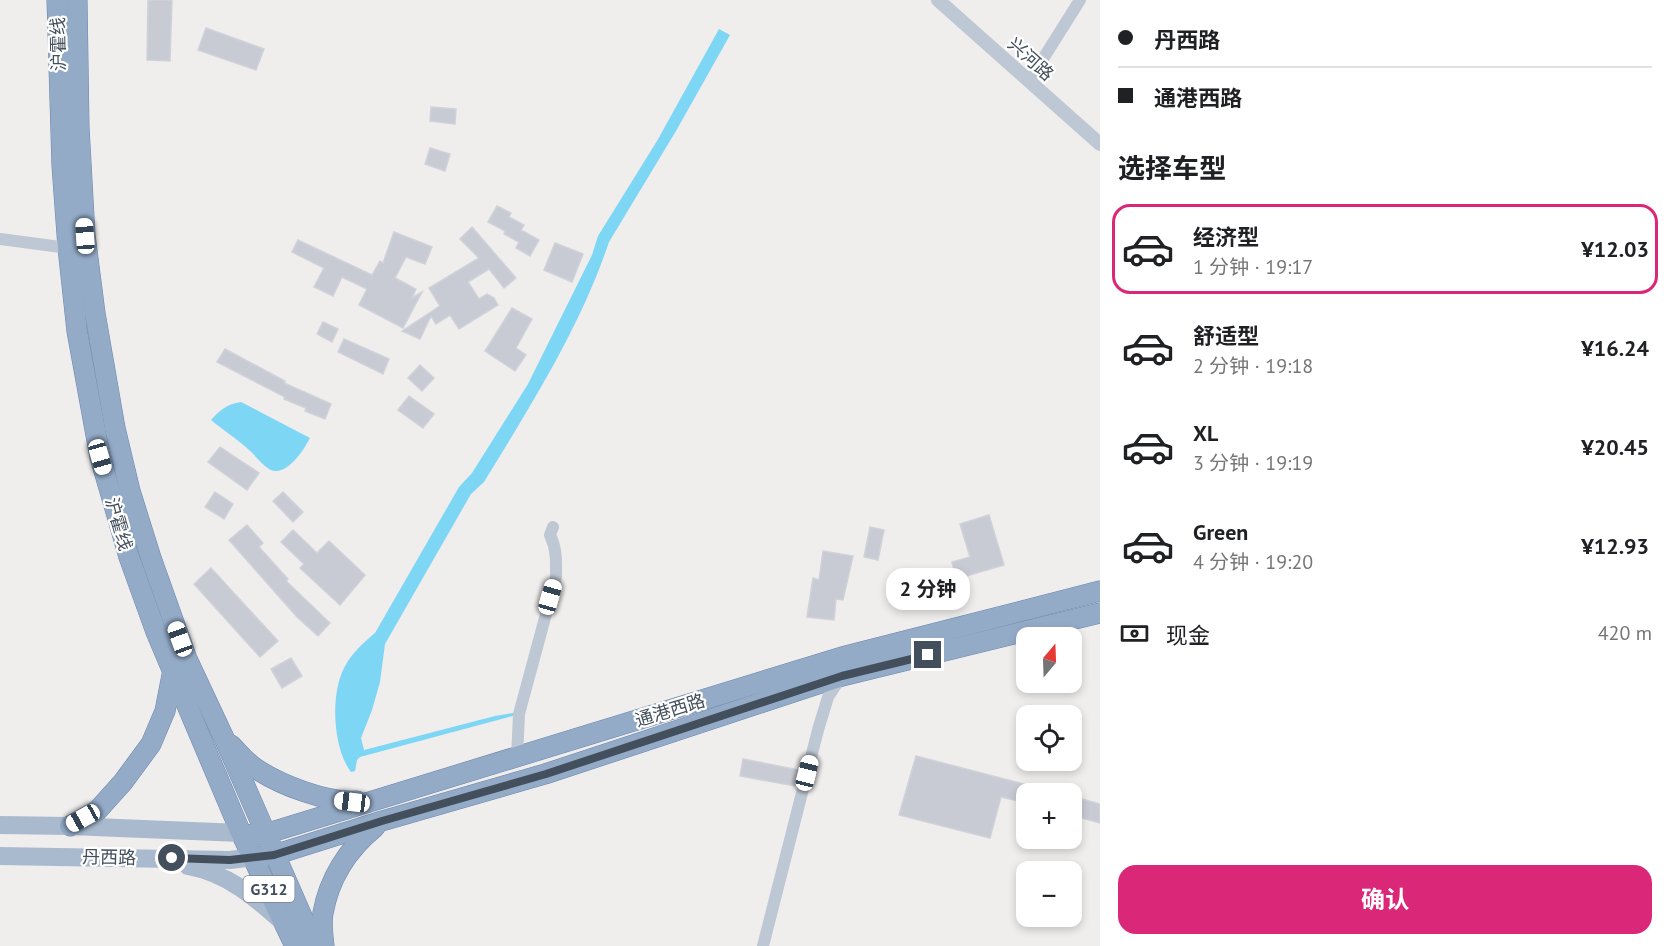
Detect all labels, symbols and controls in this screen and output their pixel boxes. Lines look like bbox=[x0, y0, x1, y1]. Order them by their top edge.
street label: 沪霍线 bbox=[46, 17, 70, 71]
text: 丹西路 bbox=[1154, 26, 1220, 54]
street label: 兴河路 bbox=[1003, 32, 1059, 86]
text: 通港西路 bbox=[1154, 84, 1242, 112]
text: 选择车型 bbox=[1118, 151, 1226, 185]
car bbox=[75, 217, 95, 255]
icon: car bbox=[1121, 222, 1175, 276]
text: 经济型 bbox=[1193, 223, 1259, 251]
text: ¥12.03 bbox=[1581, 235, 1649, 263]
text: 1 分钟 · 19:17 bbox=[1193, 254, 1313, 280]
icon: car bbox=[1121, 321, 1175, 375]
text: 舒适型 bbox=[1193, 322, 1259, 350]
text: ¥16.24 bbox=[1581, 334, 1649, 362]
text: 2 分钟 · 19:18 bbox=[1193, 353, 1313, 379]
text: XL bbox=[1193, 419, 1218, 447]
icon: car bbox=[1121, 420, 1175, 474]
text: ¥20.45 bbox=[1581, 433, 1649, 461]
car bbox=[86, 437, 114, 477]
text: 3 分钟 · 19:19 bbox=[1193, 450, 1313, 476]
street label: 沪霍线 bbox=[101, 495, 137, 553]
text: Green bbox=[1193, 518, 1248, 546]
icon: car bbox=[1121, 519, 1175, 573]
text: ¥12.93 bbox=[1581, 532, 1649, 560]
text: 4 分钟 · 19:20 bbox=[1193, 549, 1313, 575]
callout: 2 分钟 bbox=[886, 568, 970, 610]
text: 2 分钟 bbox=[900, 576, 956, 602]
car bbox=[536, 577, 564, 617]
icon: cash bbox=[1118, 617, 1151, 650]
car bbox=[165, 619, 195, 659]
text: 420 m bbox=[1598, 620, 1652, 646]
text: 现金 bbox=[1166, 621, 1210, 649]
north arrow bbox=[1016, 627, 1082, 693]
map controls bbox=[1016, 627, 1082, 927]
route end bbox=[914, 641, 941, 668]
street label: 通港西路 bbox=[632, 688, 708, 732]
button: locate bbox=[1016, 705, 1082, 771]
car bbox=[794, 753, 820, 793]
button: + bbox=[1016, 783, 1082, 849]
car bbox=[333, 791, 371, 813]
car bbox=[63, 801, 103, 835]
route start bbox=[158, 844, 185, 871]
street label: 丹西路 bbox=[82, 845, 136, 869]
button: − bbox=[1016, 861, 1082, 927]
button: 确认 bbox=[1118, 865, 1652, 934]
road number: G312 bbox=[244, 876, 294, 902]

